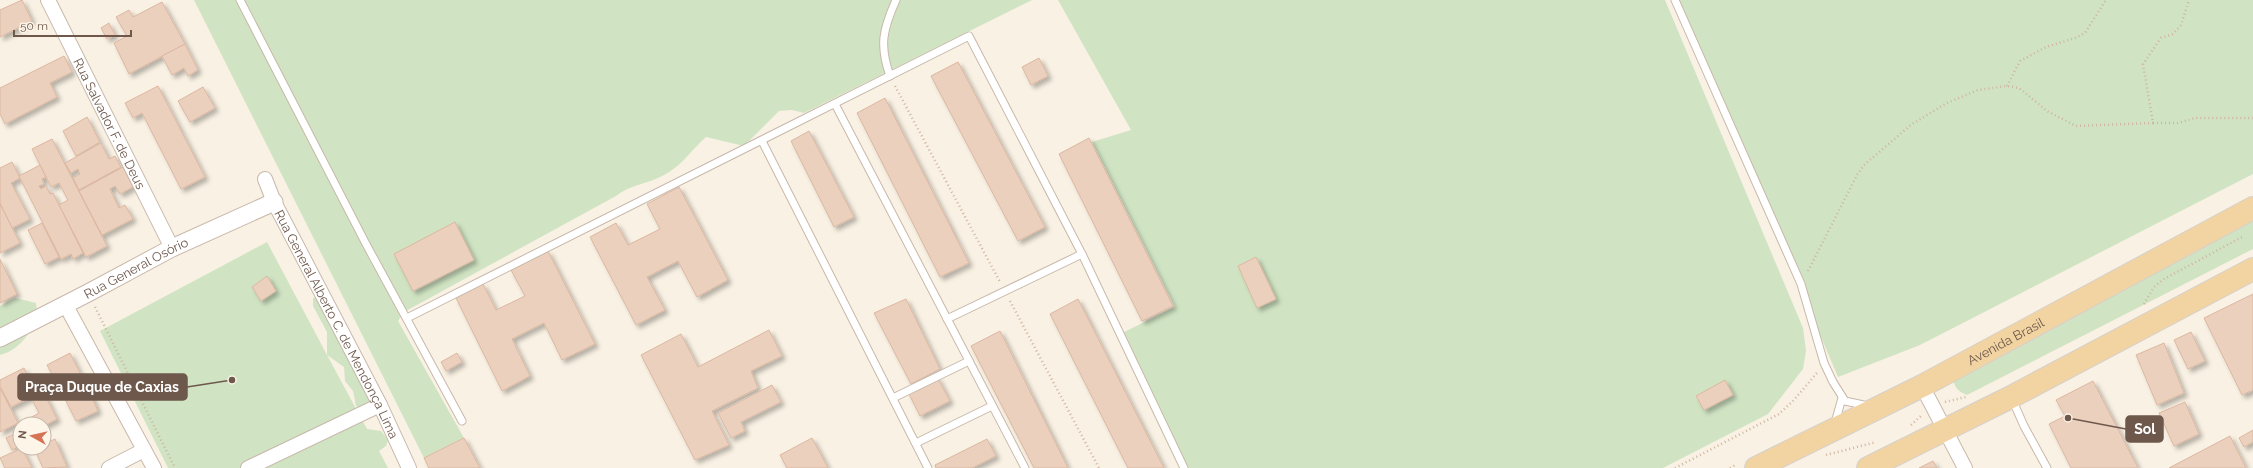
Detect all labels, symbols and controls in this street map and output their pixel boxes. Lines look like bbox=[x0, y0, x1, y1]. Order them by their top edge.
scale bar bbox=[14, 12, 131, 38]
text: 50 m bbox=[20, 19, 48, 33]
street label: Rua Salvador F. de Deus bbox=[70, 56, 148, 192]
street label: Rua General Alberto C. de Mendonça Lima bbox=[271, 207, 401, 441]
street label: Rua General Osório bbox=[81, 235, 191, 302]
street label: Avenida Brasil bbox=[1965, 315, 2047, 368]
callout: Praça Duque de Caxias bbox=[18, 374, 187, 400]
text: Praça Duque de Caxias bbox=[25, 379, 179, 395]
north arrow bbox=[12, 416, 52, 456]
callout: Sol bbox=[2126, 416, 2163, 442]
text: Sol bbox=[2134, 421, 2156, 437]
text: N bbox=[16, 430, 30, 440]

